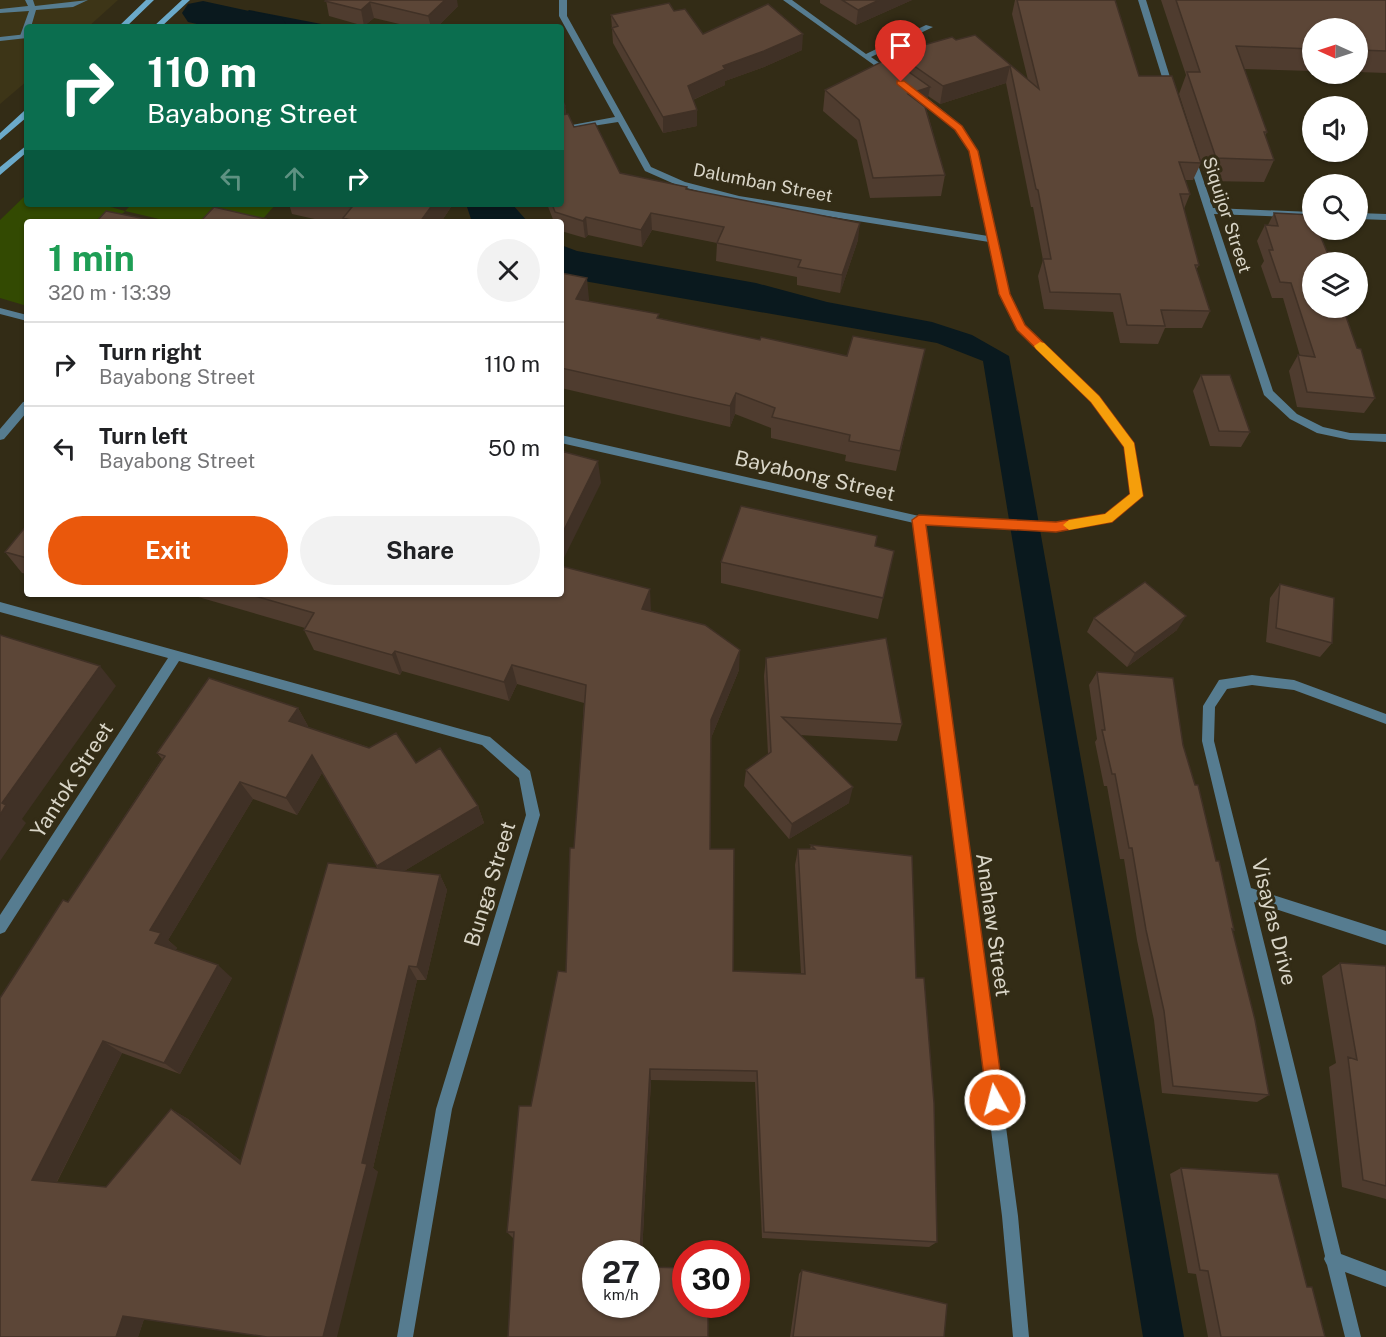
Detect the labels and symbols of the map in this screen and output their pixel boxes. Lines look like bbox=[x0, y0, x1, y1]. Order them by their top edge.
north arrow bbox=[1302, 18, 1368, 84]
pin bbox=[875, 20, 926, 82]
street label: Siquijor Street bbox=[1199, 154, 1256, 276]
street label: Dalumban Street bbox=[692, 159, 835, 206]
street label: Bayabong Street bbox=[732, 445, 898, 506]
street label: Yantok Street bbox=[25, 717, 118, 842]
street label: Bunga Street bbox=[459, 818, 520, 949]
street label: Anahaw Street bbox=[971, 852, 1016, 998]
street label: Visayas Drive bbox=[1247, 856, 1302, 988]
position arrow bbox=[963, 1068, 1027, 1132]
speed limit sign: 30 bbox=[672, 1240, 750, 1318]

